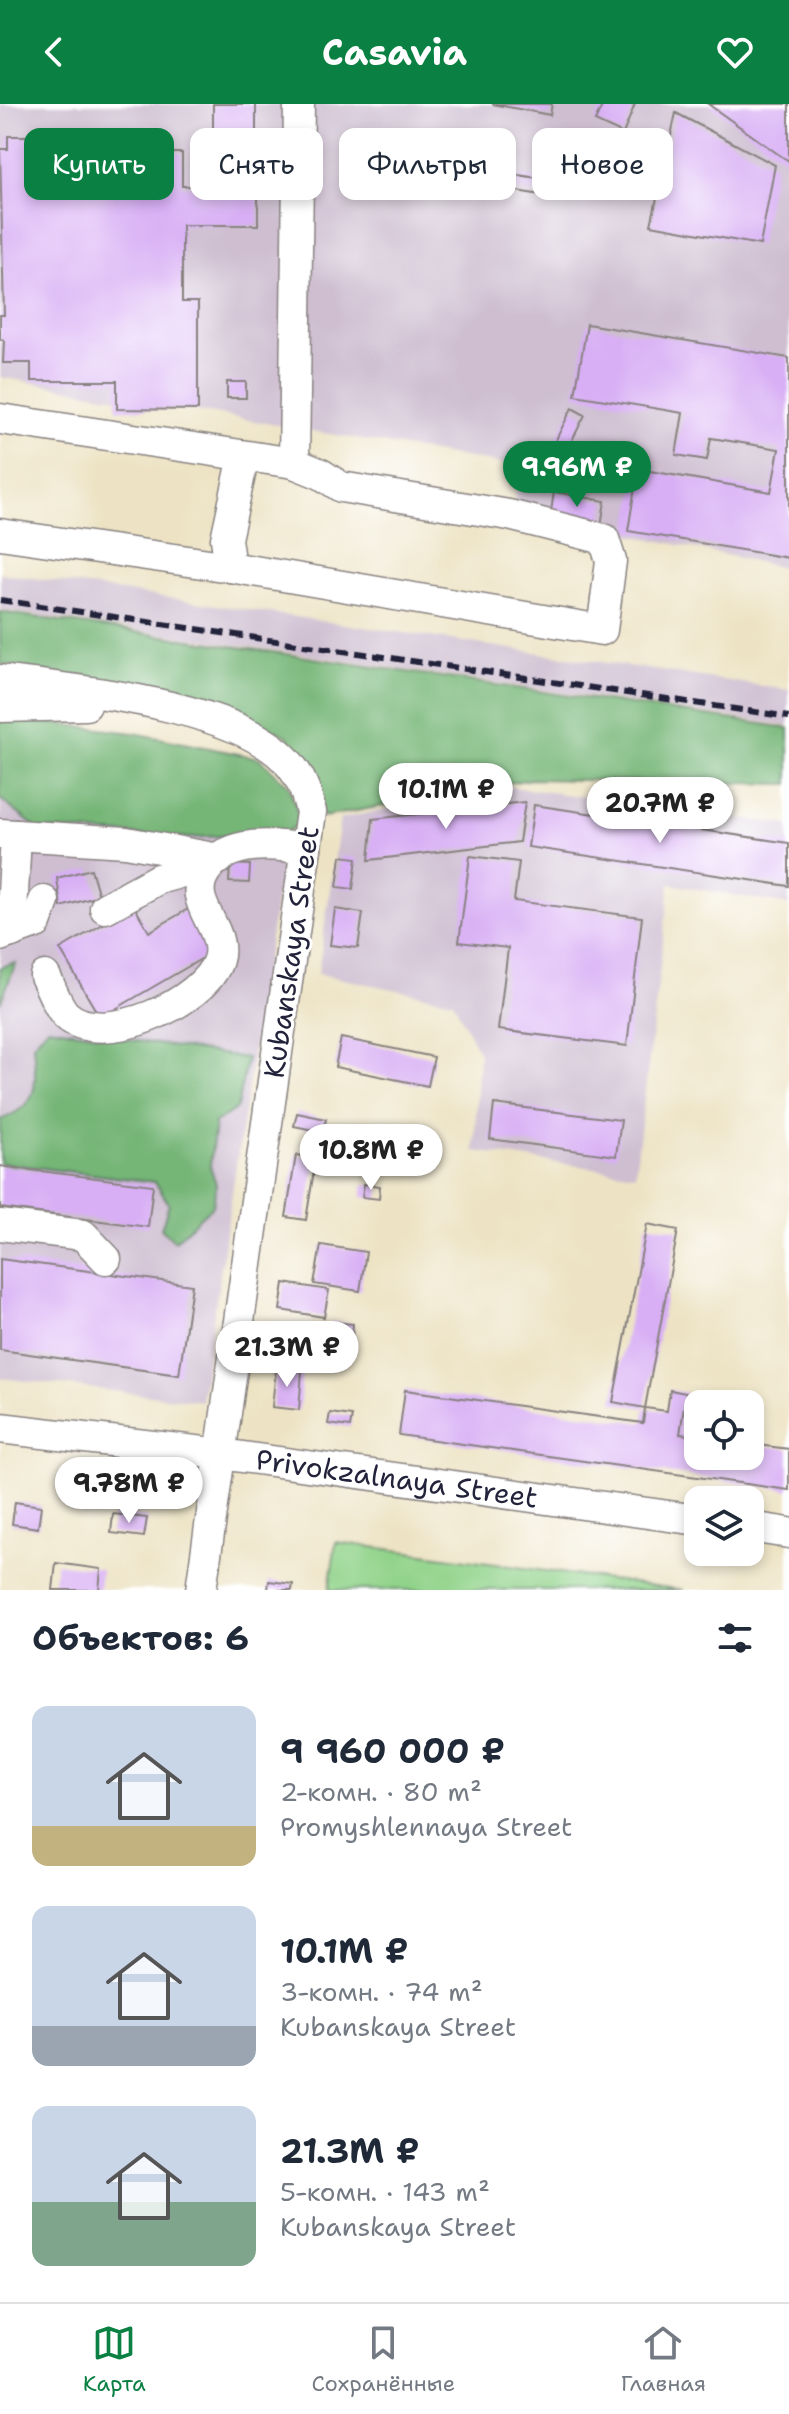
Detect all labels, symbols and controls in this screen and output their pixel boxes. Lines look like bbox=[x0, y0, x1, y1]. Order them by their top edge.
text: Casavia bbox=[322, 28, 467, 77]
icon: back bbox=[32, 30, 76, 74]
icon: heart bbox=[713, 30, 757, 74]
chip: Купить bbox=[24, 128, 174, 200]
chip: Снять bbox=[190, 128, 323, 200]
chip: Фильтры bbox=[339, 128, 516, 200]
chip: Новое bbox=[532, 128, 673, 200]
pin: 9.96M ₽ bbox=[503, 441, 651, 509]
text: 9.96M ₽ bbox=[521, 449, 633, 484]
pin: 10.1M ₽ bbox=[372, 763, 520, 831]
text: 10.1M ₽ bbox=[397, 771, 495, 806]
pin: 20.7M ₽ bbox=[586, 777, 734, 845]
text: 20.7M ₽ bbox=[605, 785, 715, 820]
street label: Kubanskaya Street bbox=[254, 824, 328, 1080]
pin: 10.8M ₽ bbox=[297, 1124, 445, 1192]
text: 10.8M ₽ bbox=[318, 1132, 424, 1167]
pin: 21.3M ₽ bbox=[213, 1321, 361, 1389]
text: 21.3M ₽ bbox=[234, 1329, 340, 1364]
map controls bbox=[684, 1390, 764, 1566]
button: locate bbox=[684, 1390, 764, 1470]
street label: Privokzalnaya Street bbox=[254, 1440, 540, 1517]
pin: 9.78M ₽ bbox=[55, 1457, 203, 1525]
text: 9.78M ₽ bbox=[73, 1465, 185, 1500]
button: layers bbox=[684, 1486, 764, 1566]
text: Объектов: 6 bbox=[32, 1615, 249, 1661]
icon: filters bbox=[713, 1616, 757, 1660]
text: 9 960 000 ₽ bbox=[280, 1728, 505, 1774]
icon: home bbox=[96, 1738, 192, 1834]
text: 2-комн. · 80 m² bbox=[280, 1774, 482, 1809]
text: Promyshlennaya Street bbox=[280, 1809, 572, 1844]
text: 10.1M ₽ bbox=[280, 1928, 409, 1974]
icon: home bbox=[96, 1938, 192, 2034]
text: 3-комн. · 74 m² bbox=[280, 1974, 483, 2009]
text: Kubanskaya Street bbox=[280, 2009, 516, 2044]
text: 21.3M ₽ bbox=[280, 2128, 420, 2174]
icon: home bbox=[96, 2138, 192, 2234]
text: 5-комн. · 143 m² bbox=[280, 2174, 490, 2209]
text: Kubanskaya Street bbox=[280, 2209, 516, 2244]
tab: Карта bbox=[83, 2321, 146, 2398]
tab: Сохранённые bbox=[311, 2321, 455, 2398]
tab: Главная bbox=[621, 2321, 706, 2398]

